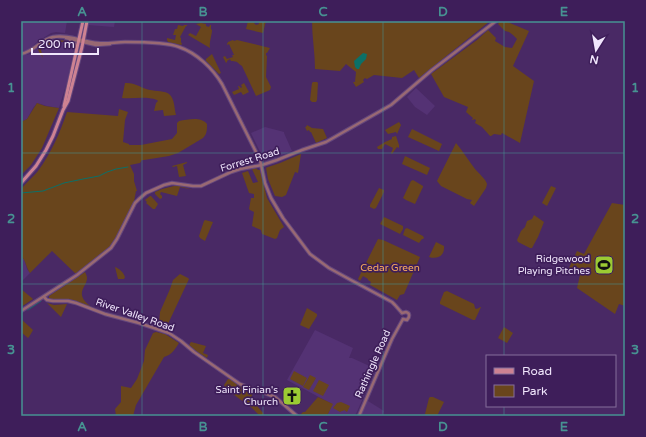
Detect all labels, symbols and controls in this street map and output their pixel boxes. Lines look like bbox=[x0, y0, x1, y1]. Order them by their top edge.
text: A bbox=[77, 4, 87, 20]
text: B bbox=[198, 4, 208, 20]
text: C bbox=[318, 4, 328, 20]
text: D bbox=[438, 4, 448, 20]
text: E bbox=[560, 4, 568, 20]
scale bar bbox=[32, 30, 98, 56]
north arrow bbox=[576, 30, 616, 70]
text: 200 m bbox=[38, 37, 75, 51]
text: N bbox=[589, 52, 600, 67]
text: 1 bbox=[7, 80, 15, 96]
text: 1 bbox=[631, 80, 639, 96]
street label: Forrest Road bbox=[219, 145, 281, 175]
text: 2 bbox=[7, 211, 15, 227]
text: 2 bbox=[631, 211, 639, 227]
place label: Ridgewood Playing Pitches bbox=[518, 253, 590, 277]
sports icon: Ridgewood Playing Pitches bbox=[593, 254, 615, 276]
park label: Cedar Green bbox=[360, 262, 420, 274]
street label: River Valley Road bbox=[94, 296, 176, 334]
street label: Rathingle Road bbox=[353, 328, 393, 400]
text: 3 bbox=[7, 342, 15, 358]
text: 3 bbox=[631, 342, 639, 358]
legend bbox=[486, 355, 616, 407]
text: Road bbox=[522, 364, 552, 378]
place label: Saint Finian's Church bbox=[216, 384, 278, 408]
text: Park bbox=[522, 384, 548, 398]
church icon: Saint Finian's Church bbox=[281, 385, 303, 407]
text: A bbox=[77, 419, 87, 435]
text: B bbox=[198, 419, 208, 435]
text: C bbox=[318, 419, 328, 435]
text: D bbox=[438, 419, 448, 435]
text: E bbox=[560, 419, 568, 435]

